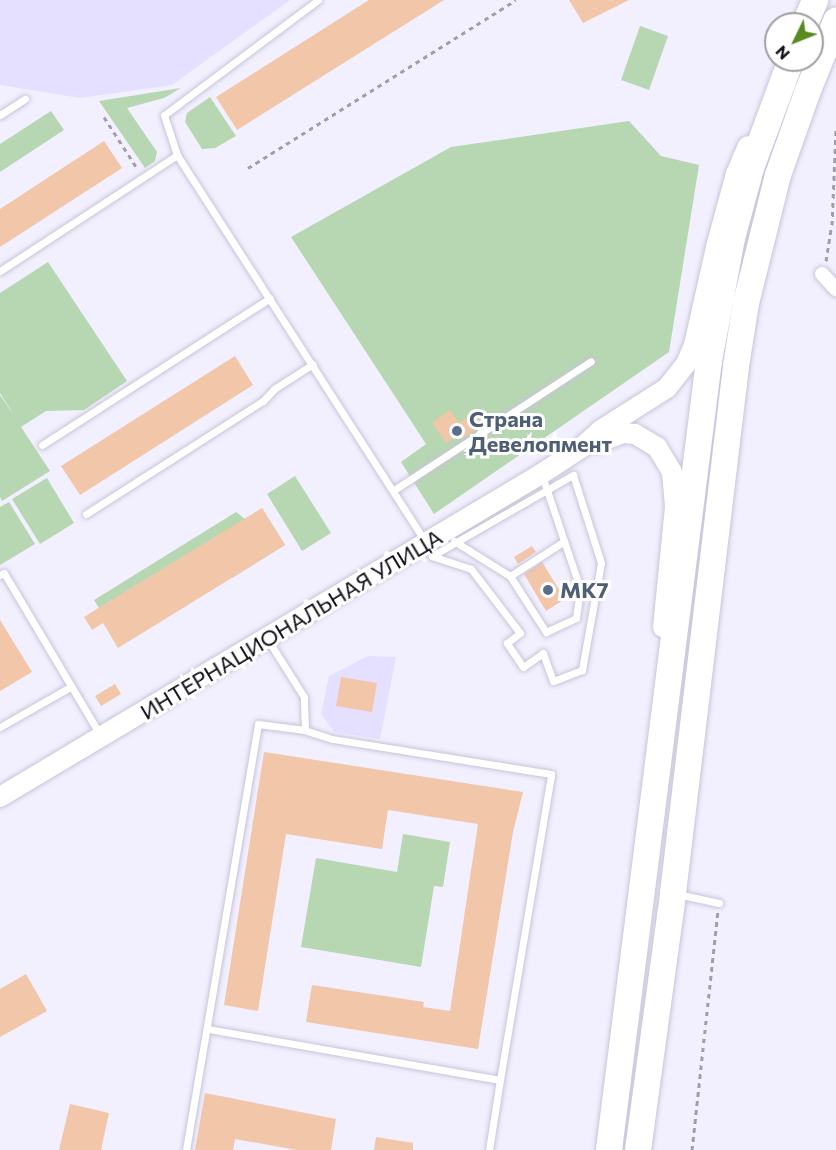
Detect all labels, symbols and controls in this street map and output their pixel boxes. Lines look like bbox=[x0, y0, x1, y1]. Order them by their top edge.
north arrow bbox=[764, 12, 824, 72]
text: N bbox=[771, 42, 793, 64]
place label: Страна Девелопмент bbox=[469, 405, 612, 457]
marker: Страна Девелопмент bbox=[450, 424, 464, 438]
street label: ИНТЕРНАЦИОНАЛЬНАЯ УЛИЦА bbox=[135, 523, 447, 725]
place label: МК7 bbox=[560, 577, 609, 603]
marker: МК7 bbox=[541, 583, 555, 597]

